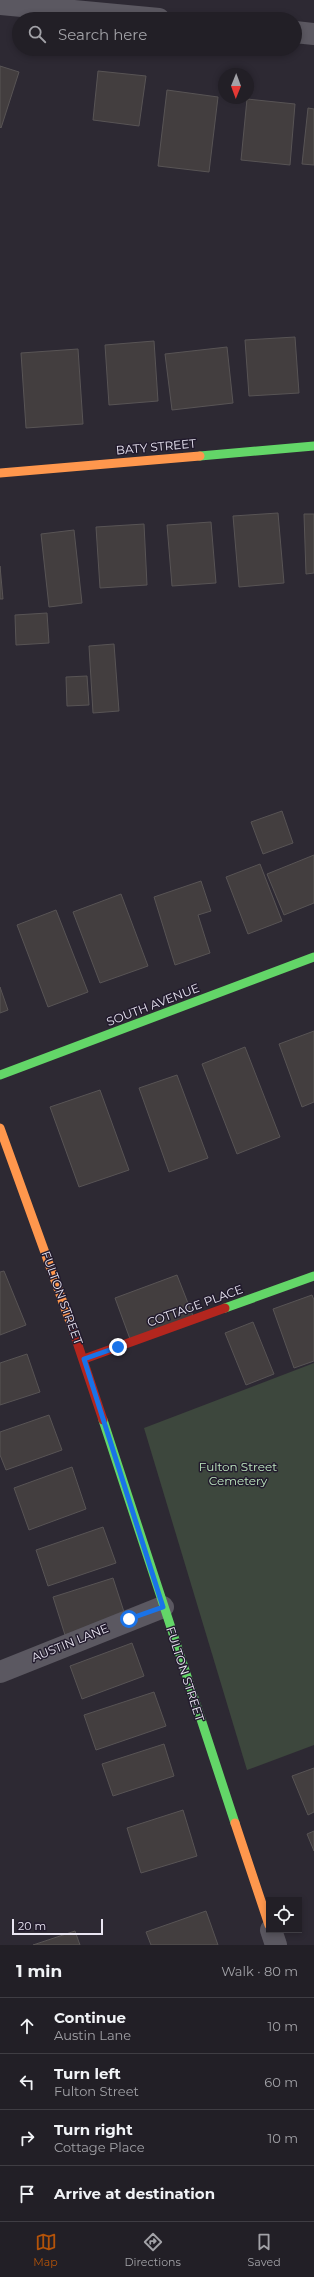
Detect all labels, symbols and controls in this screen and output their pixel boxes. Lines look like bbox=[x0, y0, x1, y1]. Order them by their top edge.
search box bbox=[12, 12, 302, 56]
icon: search bbox=[26, 23, 48, 45]
text: Search here bbox=[58, 25, 147, 44]
north arrow bbox=[218, 68, 254, 104]
street label: BATY STREET bbox=[115, 436, 197, 457]
street label: SOUTH AVENUE bbox=[104, 980, 201, 1029]
street label: FULTON STREET bbox=[39, 1249, 86, 1347]
street label: COTTAGE PLACE bbox=[145, 1281, 245, 1330]
route end bbox=[109, 1338, 127, 1356]
park label: Fulton Street Cemetery bbox=[199, 1459, 277, 1488]
route start bbox=[120, 1610, 138, 1628]
street label: AUSTIN LANE bbox=[29, 1620, 111, 1665]
street label: FULTON STREET bbox=[163, 1625, 208, 1723]
map controls bbox=[266, 1897, 302, 1933]
button: locate bbox=[266, 1897, 302, 1933]
scale bar bbox=[12, 1917, 103, 1936]
text: 20 m bbox=[18, 1919, 46, 1933]
text: 1 min bbox=[16, 1961, 62, 1981]
text: Walk · 80 m bbox=[221, 1963, 298, 1979]
text: Continue bbox=[54, 2008, 126, 2027]
icon: ahead bbox=[16, 2015, 38, 2037]
text: 10 m bbox=[268, 2018, 298, 2034]
text: Austin Lane bbox=[54, 2027, 131, 2043]
text: Turn left bbox=[54, 2064, 121, 2083]
icon: left bbox=[16, 2071, 38, 2093]
text: 60 m bbox=[264, 2074, 298, 2090]
text: Fulton Street bbox=[54, 2083, 139, 2099]
text: Turn right bbox=[54, 2120, 133, 2139]
icon: right bbox=[16, 2127, 38, 2149]
text: 10 m bbox=[268, 2130, 298, 2146]
text: Cottage Place bbox=[54, 2139, 145, 2155]
icon: arrive bbox=[16, 2183, 38, 2205]
text: Arrive at destination bbox=[54, 2184, 215, 2203]
tab: Map bbox=[33, 2231, 58, 2269]
tab: Directions bbox=[125, 2231, 181, 2269]
tab: Saved bbox=[248, 2231, 281, 2269]

